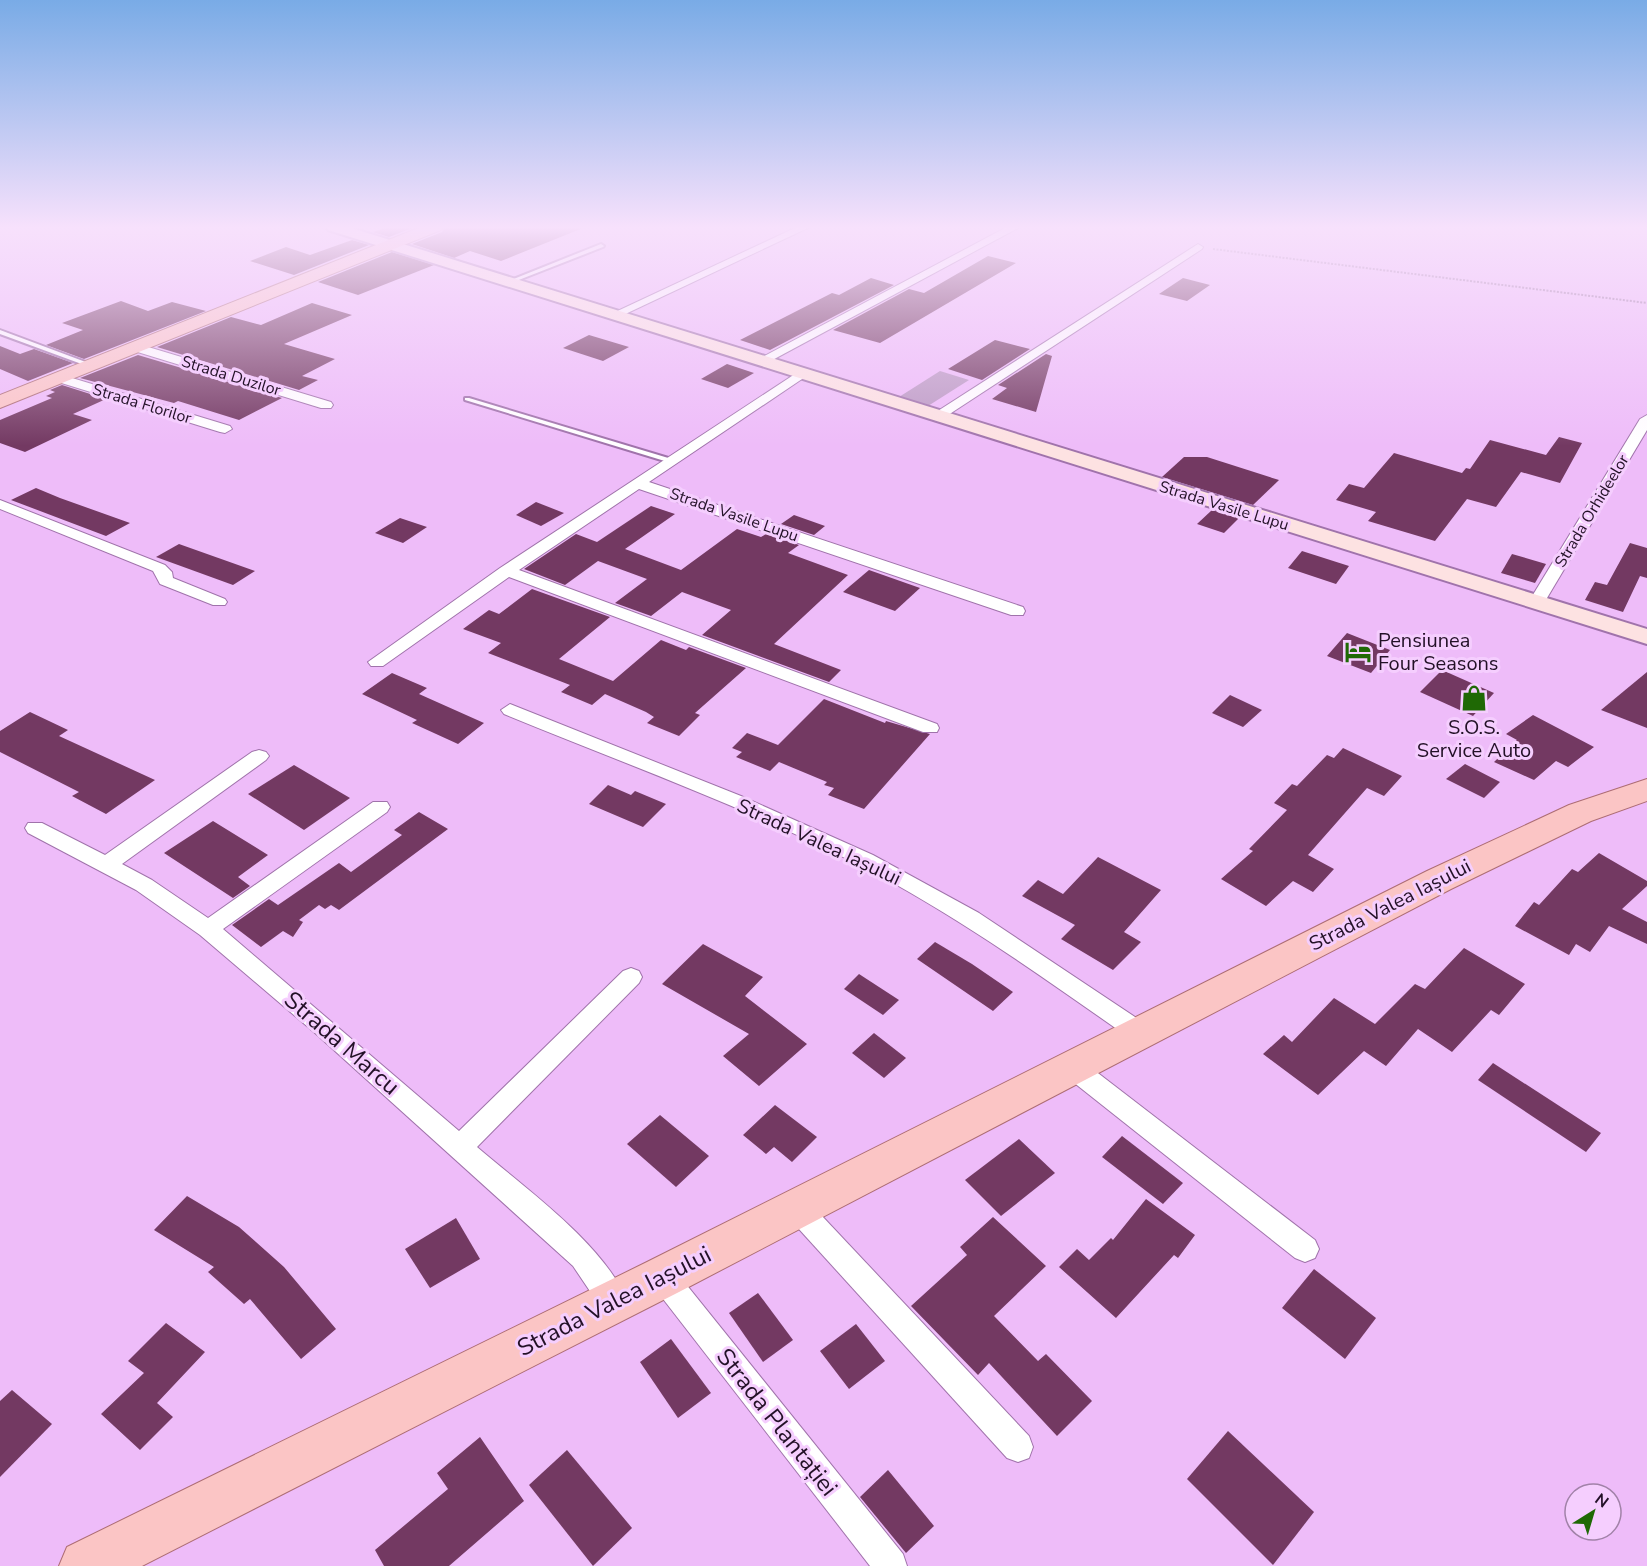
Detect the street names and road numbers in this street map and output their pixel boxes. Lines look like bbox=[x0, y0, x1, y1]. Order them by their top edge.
street label: Strada Duzilor bbox=[179, 350, 284, 402]
street label: Strada Florilor bbox=[90, 378, 194, 430]
street label: Strada Orhideelor bbox=[1550, 450, 1634, 571]
street label: Strada Vasile Lupu bbox=[1156, 476, 1292, 536]
street label: Strada Vasile Lupu bbox=[667, 483, 801, 547]
street label: Strada Valea Iașului bbox=[733, 792, 905, 892]
street label: Strada Valea Iașului bbox=[1305, 853, 1475, 957]
street label: Strada Marcu bbox=[277, 984, 407, 1102]
street label: Strada Valea Iașului bbox=[512, 1238, 716, 1364]
street label: Strada Plantației bbox=[709, 1342, 845, 1502]

